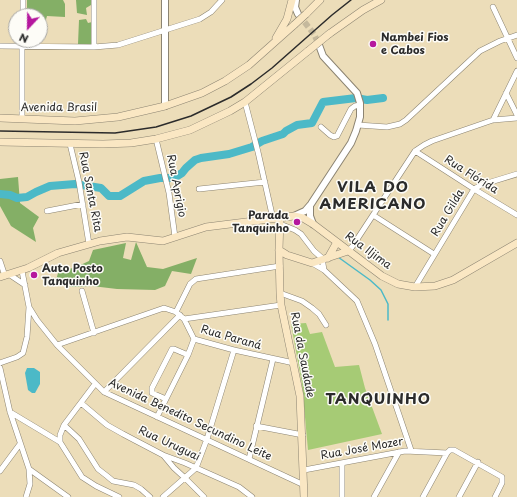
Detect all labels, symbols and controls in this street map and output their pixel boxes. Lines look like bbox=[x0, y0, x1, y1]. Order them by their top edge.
north arrow bbox=[8, 8, 48, 48]
text: N bbox=[16, 29, 31, 48]
place label: Nambei Fios e Cabos bbox=[381, 31, 449, 57]
marker: Nambei Fios e Cabos bbox=[368, 39, 378, 49]
street label: Avenida Brasil bbox=[21, 101, 97, 115]
street label: Rua Santa Rita bbox=[76, 151, 104, 233]
street label: Rua Aprigio bbox=[163, 153, 189, 219]
street label: Rua Flórida bbox=[442, 153, 500, 197]
district label: VILA DO AMERICANO bbox=[320, 179, 426, 214]
street label: Rua Gilda bbox=[429, 187, 467, 239]
place label: Parada Tanquinho bbox=[232, 209, 289, 235]
marker: Parada Tanquinho bbox=[292, 217, 302, 227]
street label: Rua Iljima bbox=[342, 230, 394, 272]
place label: Auto Posto Tanquinho bbox=[42, 262, 103, 288]
marker: Auto Posto Tanquinho bbox=[29, 270, 39, 280]
street label: Rua da Saudade bbox=[287, 311, 317, 399]
street label: Rua Paraná bbox=[199, 323, 263, 353]
street label: Avenida Benedito Secundino Leite bbox=[106, 376, 274, 464]
district label: TANQUINHO bbox=[325, 391, 431, 409]
street label: Rua Uruguai bbox=[136, 424, 202, 464]
street label: Rua José Mozer bbox=[320, 435, 404, 463]

